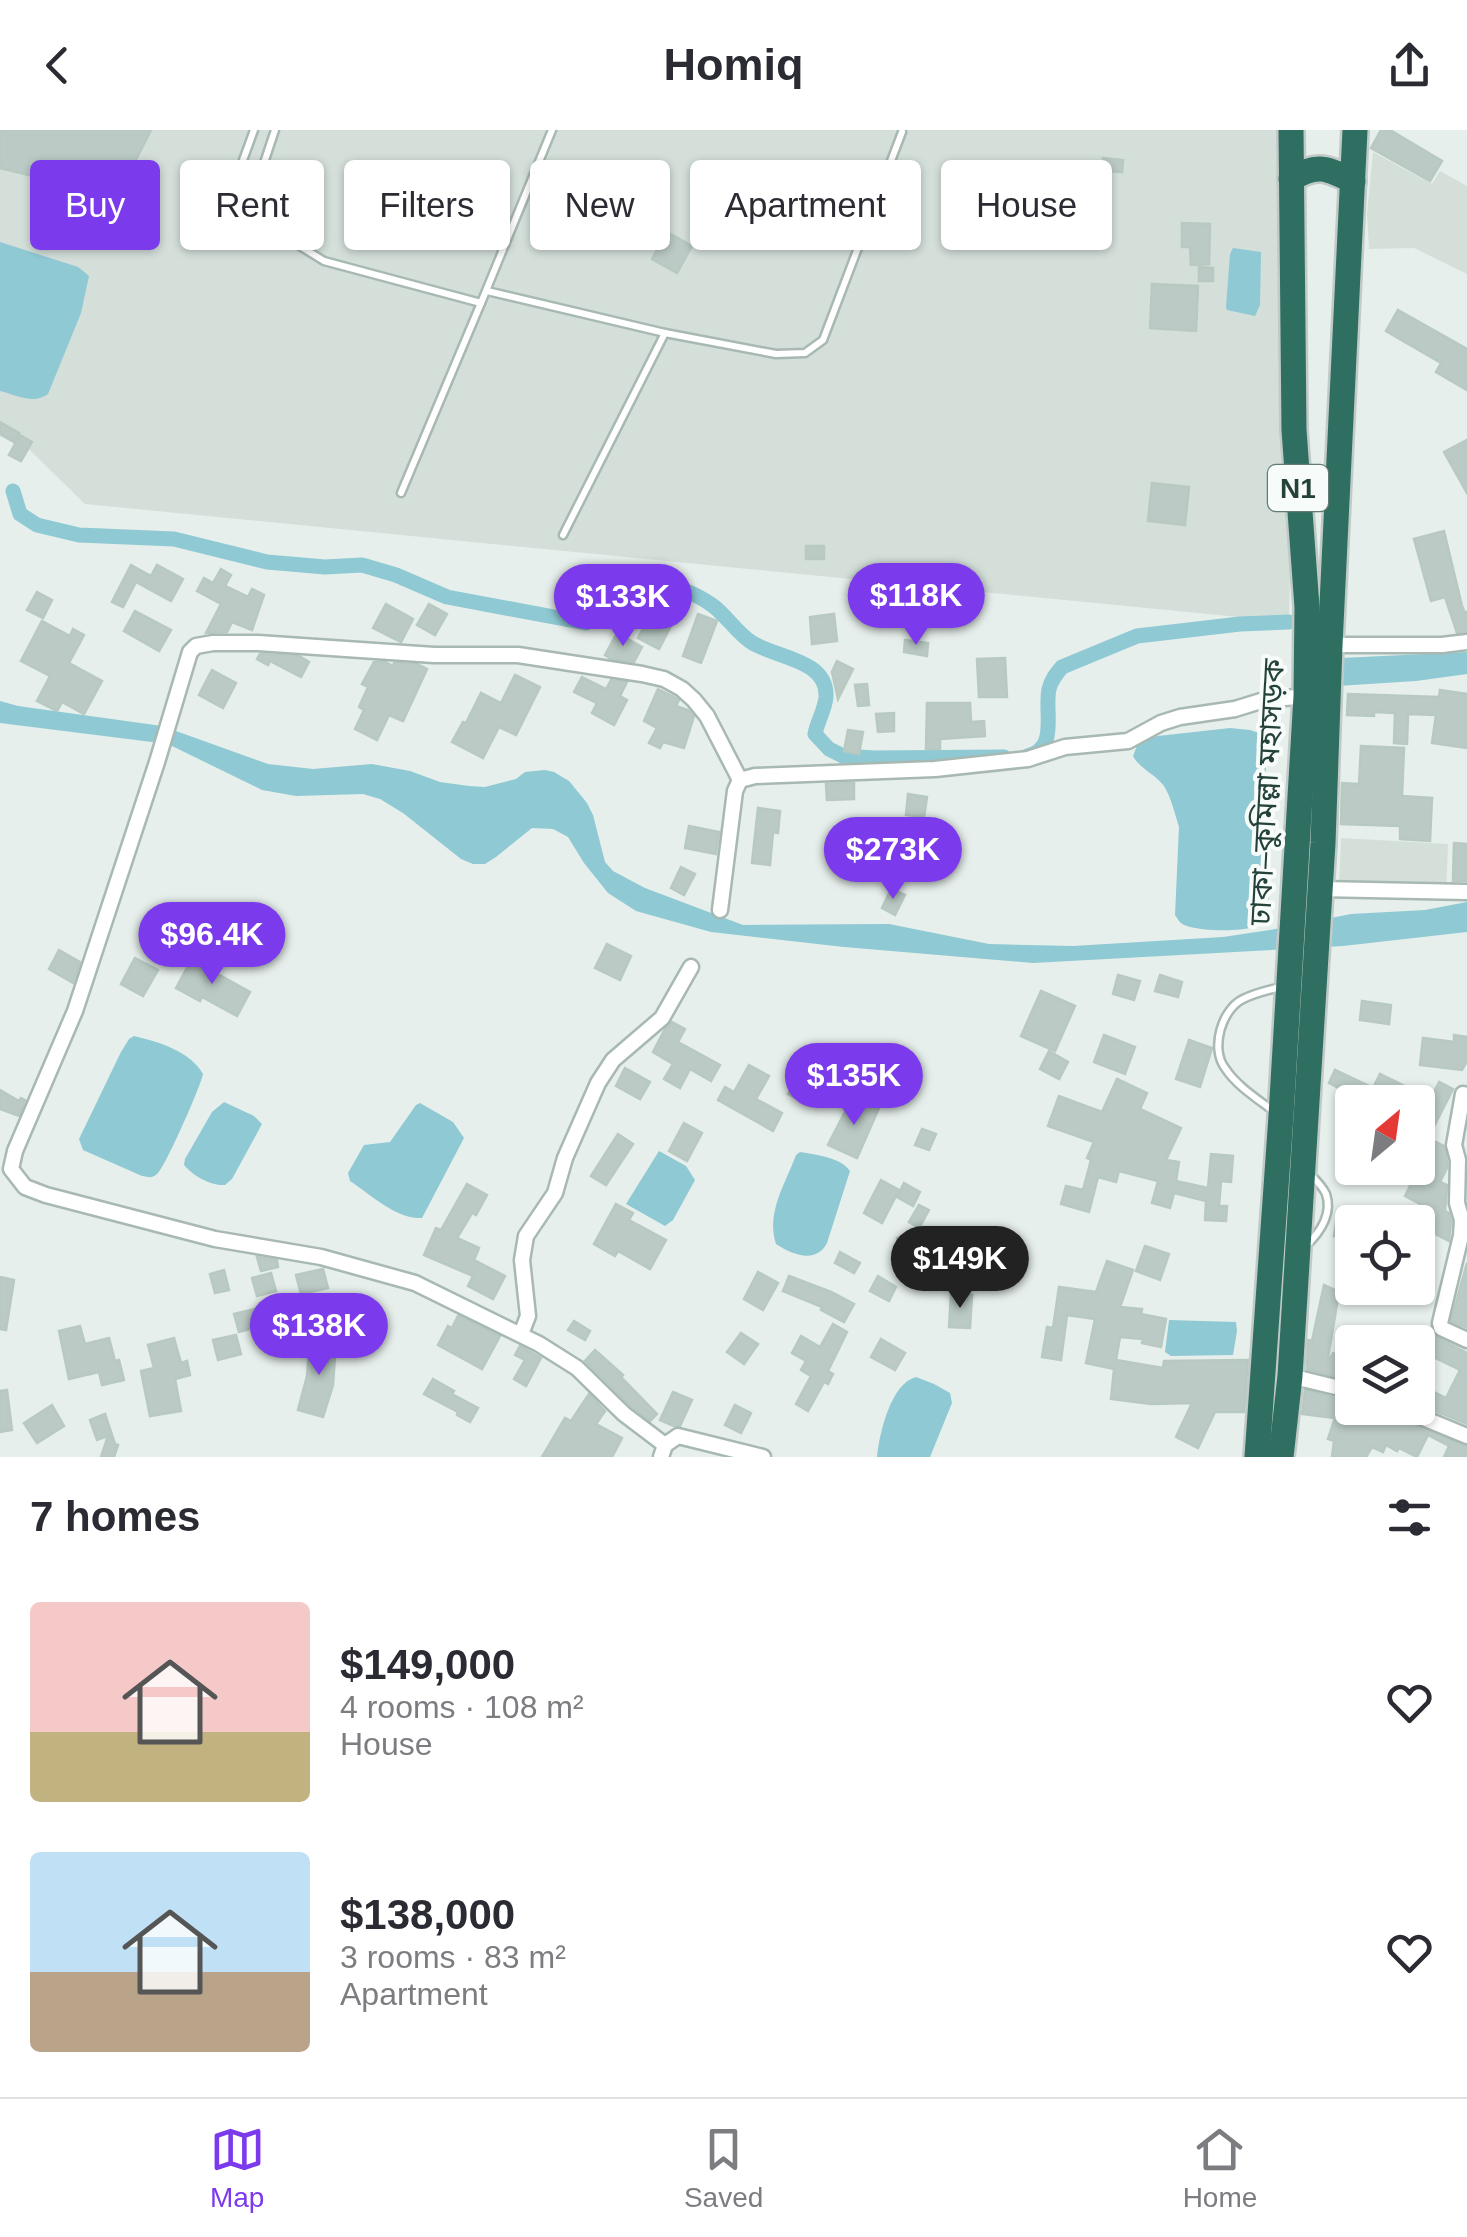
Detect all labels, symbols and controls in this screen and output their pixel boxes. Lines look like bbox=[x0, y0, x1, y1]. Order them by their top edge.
icon: back bbox=[30, 38, 85, 93]
icon: share bbox=[1382, 38, 1437, 93]
text: Homiq bbox=[664, 39, 804, 90]
chip: Buy bbox=[30, 160, 160, 250]
chip: Rent bbox=[180, 160, 324, 250]
chip: Filters bbox=[344, 160, 510, 250]
chip: New bbox=[530, 160, 670, 250]
chip: Apartment bbox=[690, 160, 921, 250]
chip: House bbox=[941, 160, 1112, 250]
road number: N1 bbox=[1268, 465, 1328, 511]
pin: $118K bbox=[846, 563, 986, 648]
pin: $133K bbox=[553, 564, 693, 649]
text: $118K bbox=[870, 577, 962, 613]
text: $133K bbox=[576, 578, 670, 614]
street label: ঢাকা–কুমিল্লা মহাসড়ক bbox=[1242, 657, 1291, 927]
pin: $273K bbox=[823, 817, 963, 902]
text: $273K bbox=[846, 831, 940, 867]
pin: $96.4K bbox=[131, 902, 293, 987]
text: $96.4K bbox=[160, 916, 264, 952]
pin: $135K bbox=[784, 1043, 924, 1128]
text: $135K bbox=[807, 1057, 901, 1093]
north arrow bbox=[1335, 1085, 1435, 1185]
map controls bbox=[1335, 1085, 1435, 1425]
button: locate bbox=[1335, 1205, 1435, 1305]
pin: $149K bbox=[890, 1226, 1030, 1311]
text: $149K bbox=[913, 1240, 1007, 1276]
pin: $138K bbox=[249, 1293, 389, 1378]
text: $138K bbox=[272, 1307, 366, 1343]
button: layers bbox=[1335, 1325, 1435, 1425]
icon: filters bbox=[1382, 1490, 1437, 1545]
text: 7 homes bbox=[30, 1493, 200, 1540]
text: $149,000 bbox=[340, 1641, 515, 1688]
icon: home bbox=[110, 1642, 230, 1762]
icon: heart bbox=[1382, 1675, 1437, 1730]
text: 4 rooms · 108 m² bbox=[340, 1689, 584, 1725]
text: House bbox=[340, 1726, 433, 1762]
text: $138,000 bbox=[340, 1891, 515, 1938]
icon: home bbox=[110, 1892, 230, 2012]
icon: heart bbox=[1382, 1925, 1437, 1980]
text: 3 rooms · 83 m² bbox=[340, 1939, 566, 1975]
text: Apartment bbox=[340, 1976, 488, 2012]
tab: Map bbox=[210, 2122, 265, 2214]
tab: Saved bbox=[684, 2122, 763, 2214]
tab: Home bbox=[1183, 2122, 1257, 2214]

